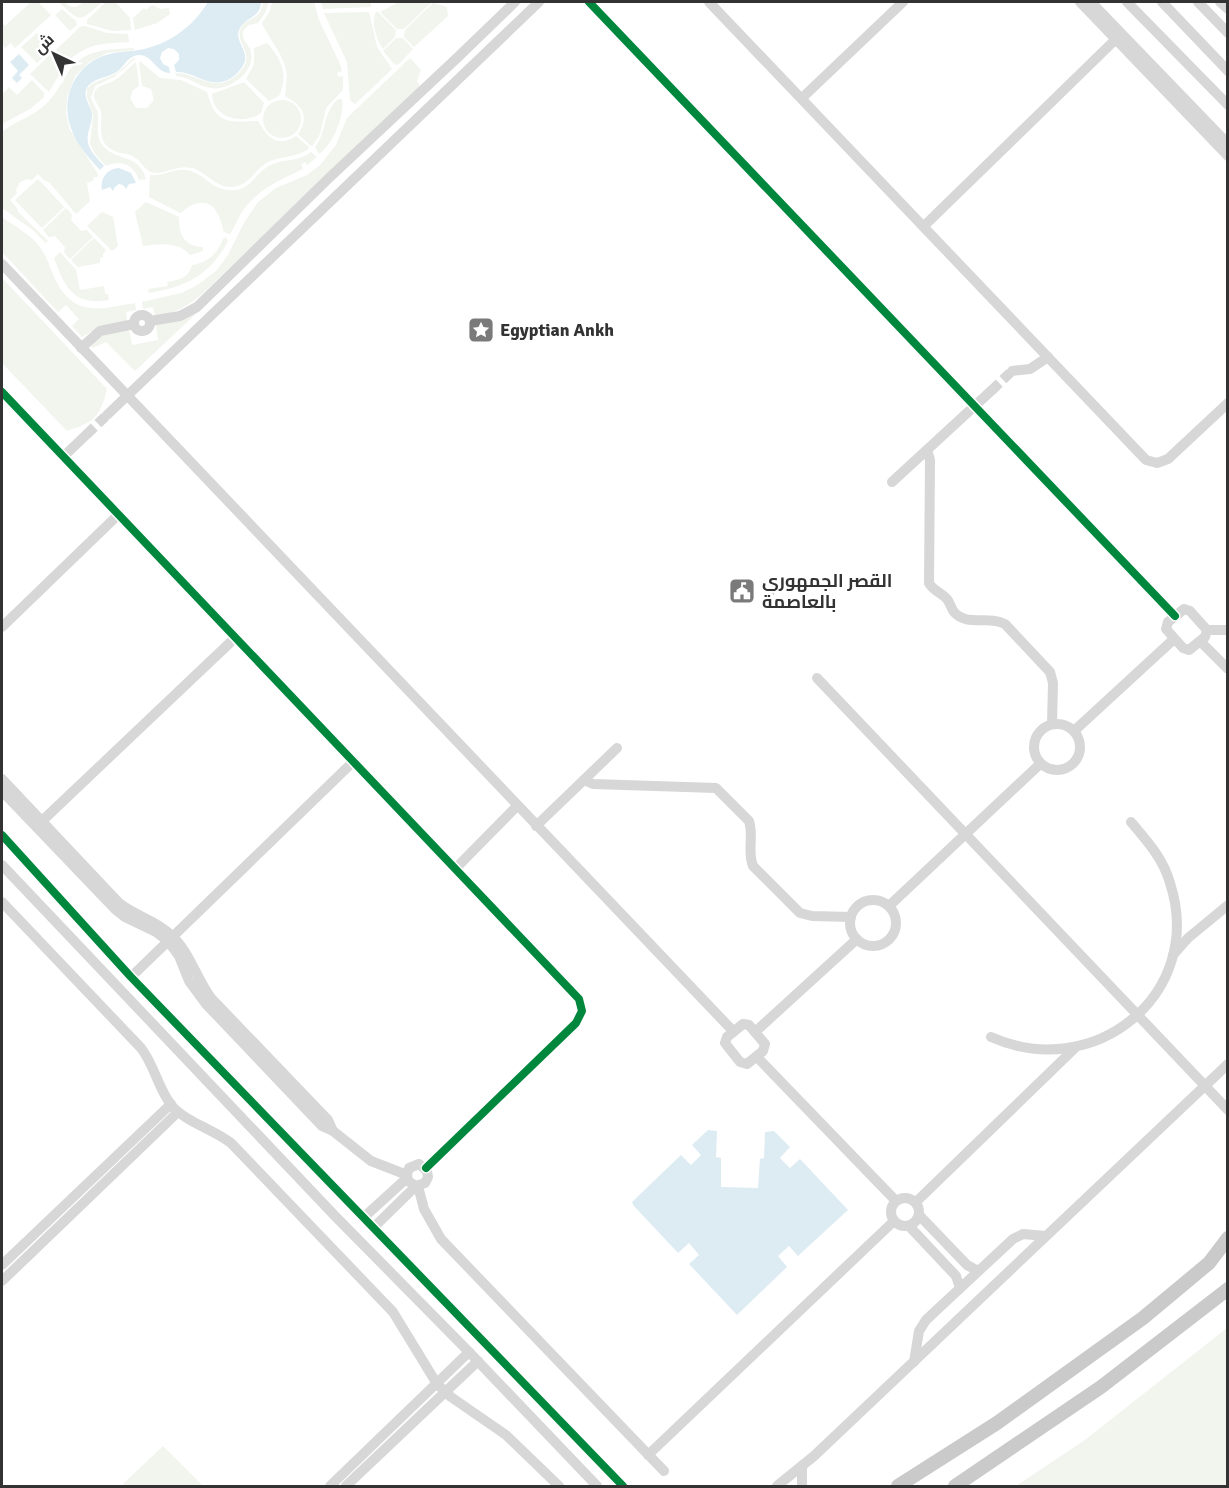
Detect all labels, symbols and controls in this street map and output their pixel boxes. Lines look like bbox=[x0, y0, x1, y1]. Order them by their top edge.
north arrow bbox=[24, 24, 84, 84]
text: ش bbox=[30, 30, 59, 58]
place icon: Egyptian Ankh bbox=[466, 315, 496, 345]
place label: Egyptian Ankh bbox=[500, 319, 614, 341]
place label: القصر الجمهوري بالعاصمة bbox=[762, 570, 892, 613]
public building icon: القصر الجمهوري بالعاصمة bbox=[727, 576, 757, 606]

